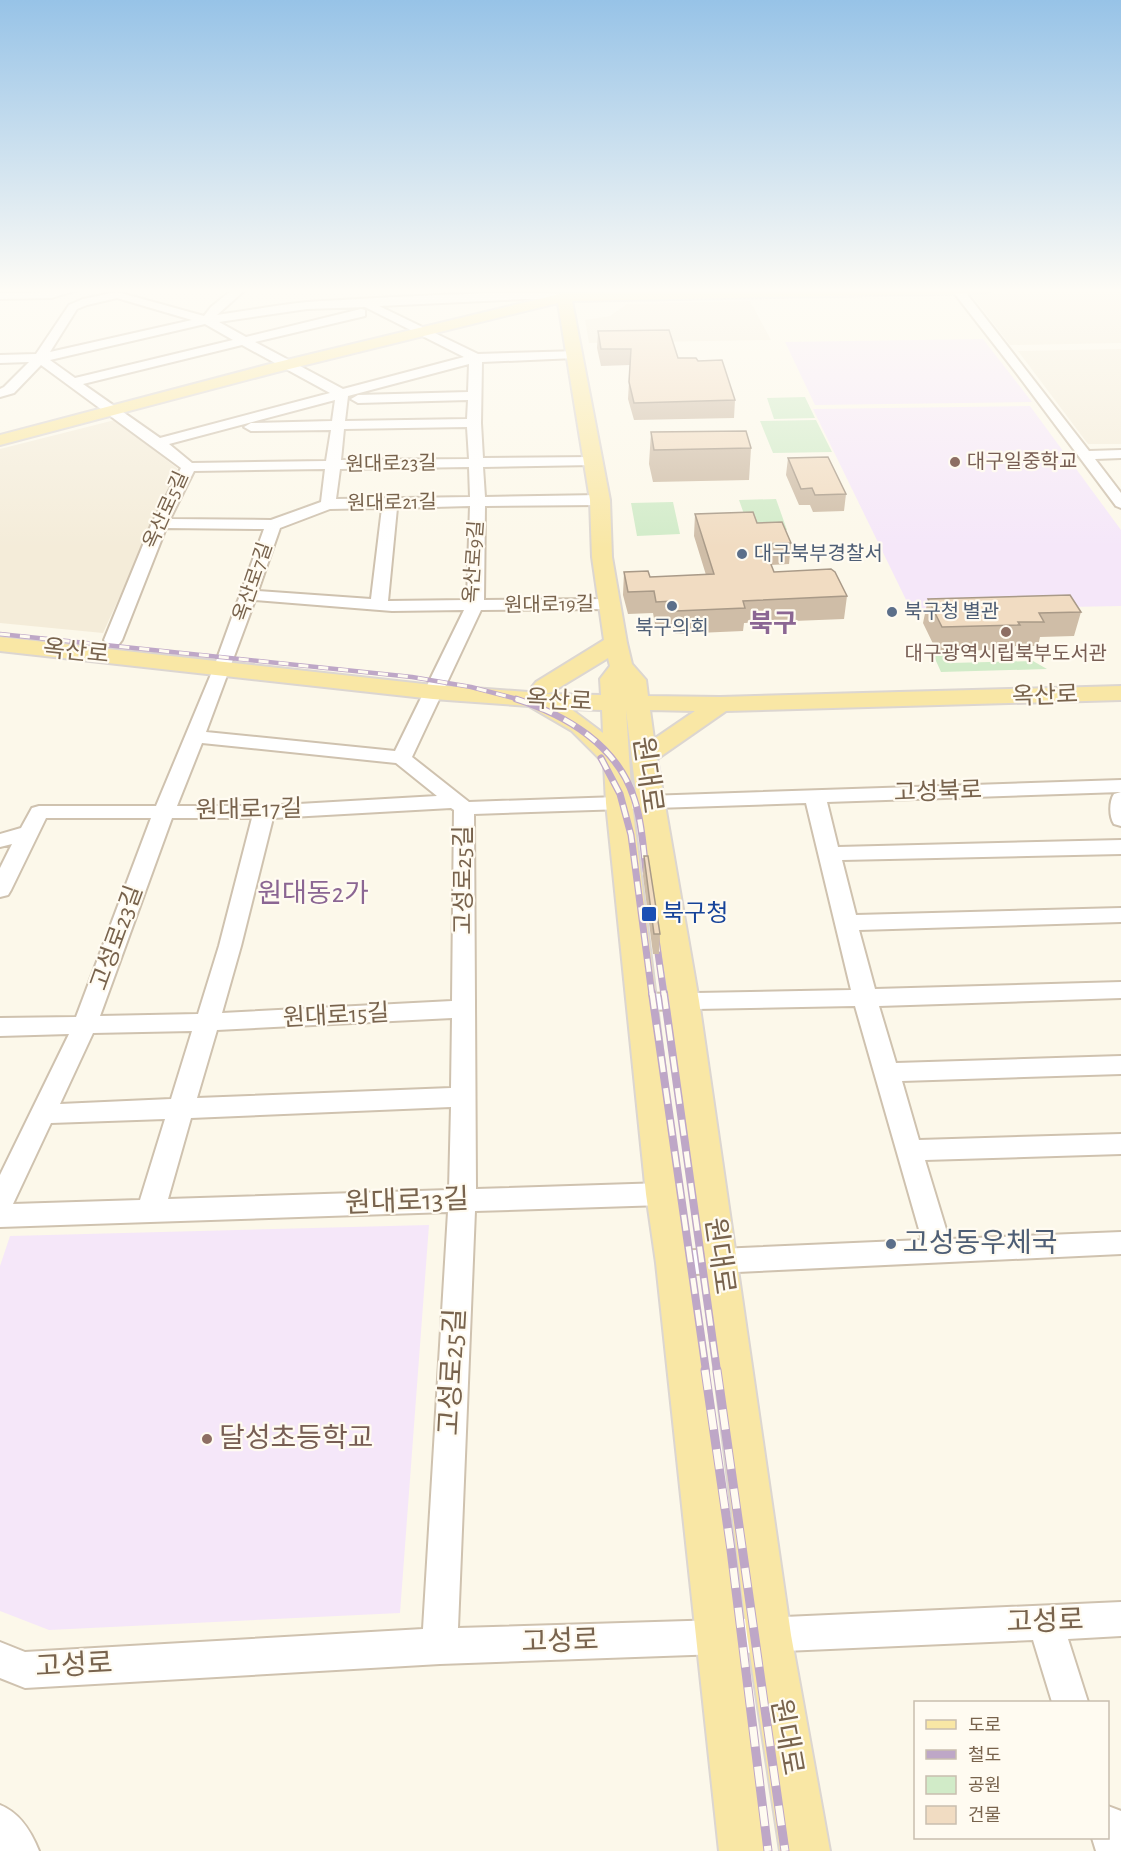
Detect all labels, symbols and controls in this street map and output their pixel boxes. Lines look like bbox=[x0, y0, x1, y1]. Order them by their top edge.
place label: 대구일중학교 bbox=[967, 451, 1077, 472]
street label: 원대로23길 bbox=[345, 452, 437, 475]
marker: 대구일중학교 bbox=[948, 455, 962, 469]
street label: 옥산로5길 bbox=[139, 468, 192, 552]
street label: 원대로21길 bbox=[347, 491, 437, 514]
street label: 옥산로9길 bbox=[460, 520, 487, 604]
street label: 옥산로7길 bbox=[229, 540, 276, 624]
place label: 대구북부경찰서 bbox=[754, 543, 883, 564]
marker: 대구북부경찰서 bbox=[735, 547, 749, 561]
street label: 원대로19길 bbox=[504, 593, 594, 616]
marker: 북구의회 bbox=[665, 599, 679, 613]
place label: 북구청 별관 bbox=[904, 601, 999, 622]
marker: 북구청 별관 bbox=[885, 605, 899, 619]
district label: 북구 bbox=[749, 610, 797, 637]
place label: 북구의회 bbox=[635, 617, 709, 638]
marker: 대구광역시립북부도서관 bbox=[999, 625, 1013, 639]
street label: 옥산로 bbox=[42, 636, 110, 667]
place label: 대구광역시립북부도서관 bbox=[905, 643, 1107, 664]
street label: 옥산로 bbox=[1011, 682, 1079, 709]
street label: 옥산로 bbox=[525, 686, 593, 715]
street label: 원대로 bbox=[628, 735, 668, 815]
street label: 고성북로 bbox=[893, 777, 983, 806]
street label: 원대로17길 bbox=[195, 796, 302, 823]
street label: 고성로25길 bbox=[451, 825, 476, 935]
district label: 원대동2가 bbox=[257, 879, 369, 907]
street label: 고성로23길 bbox=[86, 882, 147, 993]
place label: 북구청 bbox=[662, 901, 728, 926]
marker: 북구청 bbox=[640, 905, 658, 923]
street label: 원대로15길 bbox=[282, 1000, 390, 1031]
street label: 원대로13길 bbox=[344, 1184, 470, 1218]
street label: 원대로 bbox=[700, 1216, 740, 1296]
place label: 고성동우체국 bbox=[903, 1228, 1058, 1258]
marker: 고성동우체국 bbox=[884, 1237, 898, 1251]
street label: 고성로25길 bbox=[434, 1307, 470, 1436]
place label: 달성초등학교 bbox=[219, 1423, 374, 1453]
marker: 달성초등학교 bbox=[200, 1432, 214, 1446]
street label: 고성로 bbox=[1006, 1605, 1084, 1637]
street label: 고성로 bbox=[521, 1625, 599, 1657]
street label: 고성로 bbox=[35, 1648, 113, 1682]
street label: 원대로 bbox=[766, 1696, 808, 1777]
legend bbox=[914, 1701, 1109, 1839]
text: 도로 bbox=[968, 1717, 1001, 1735]
text: 철도 bbox=[968, 1746, 1001, 1765]
text: 공원 bbox=[968, 1776, 1001, 1795]
text: 건물 bbox=[968, 1806, 1001, 1825]

